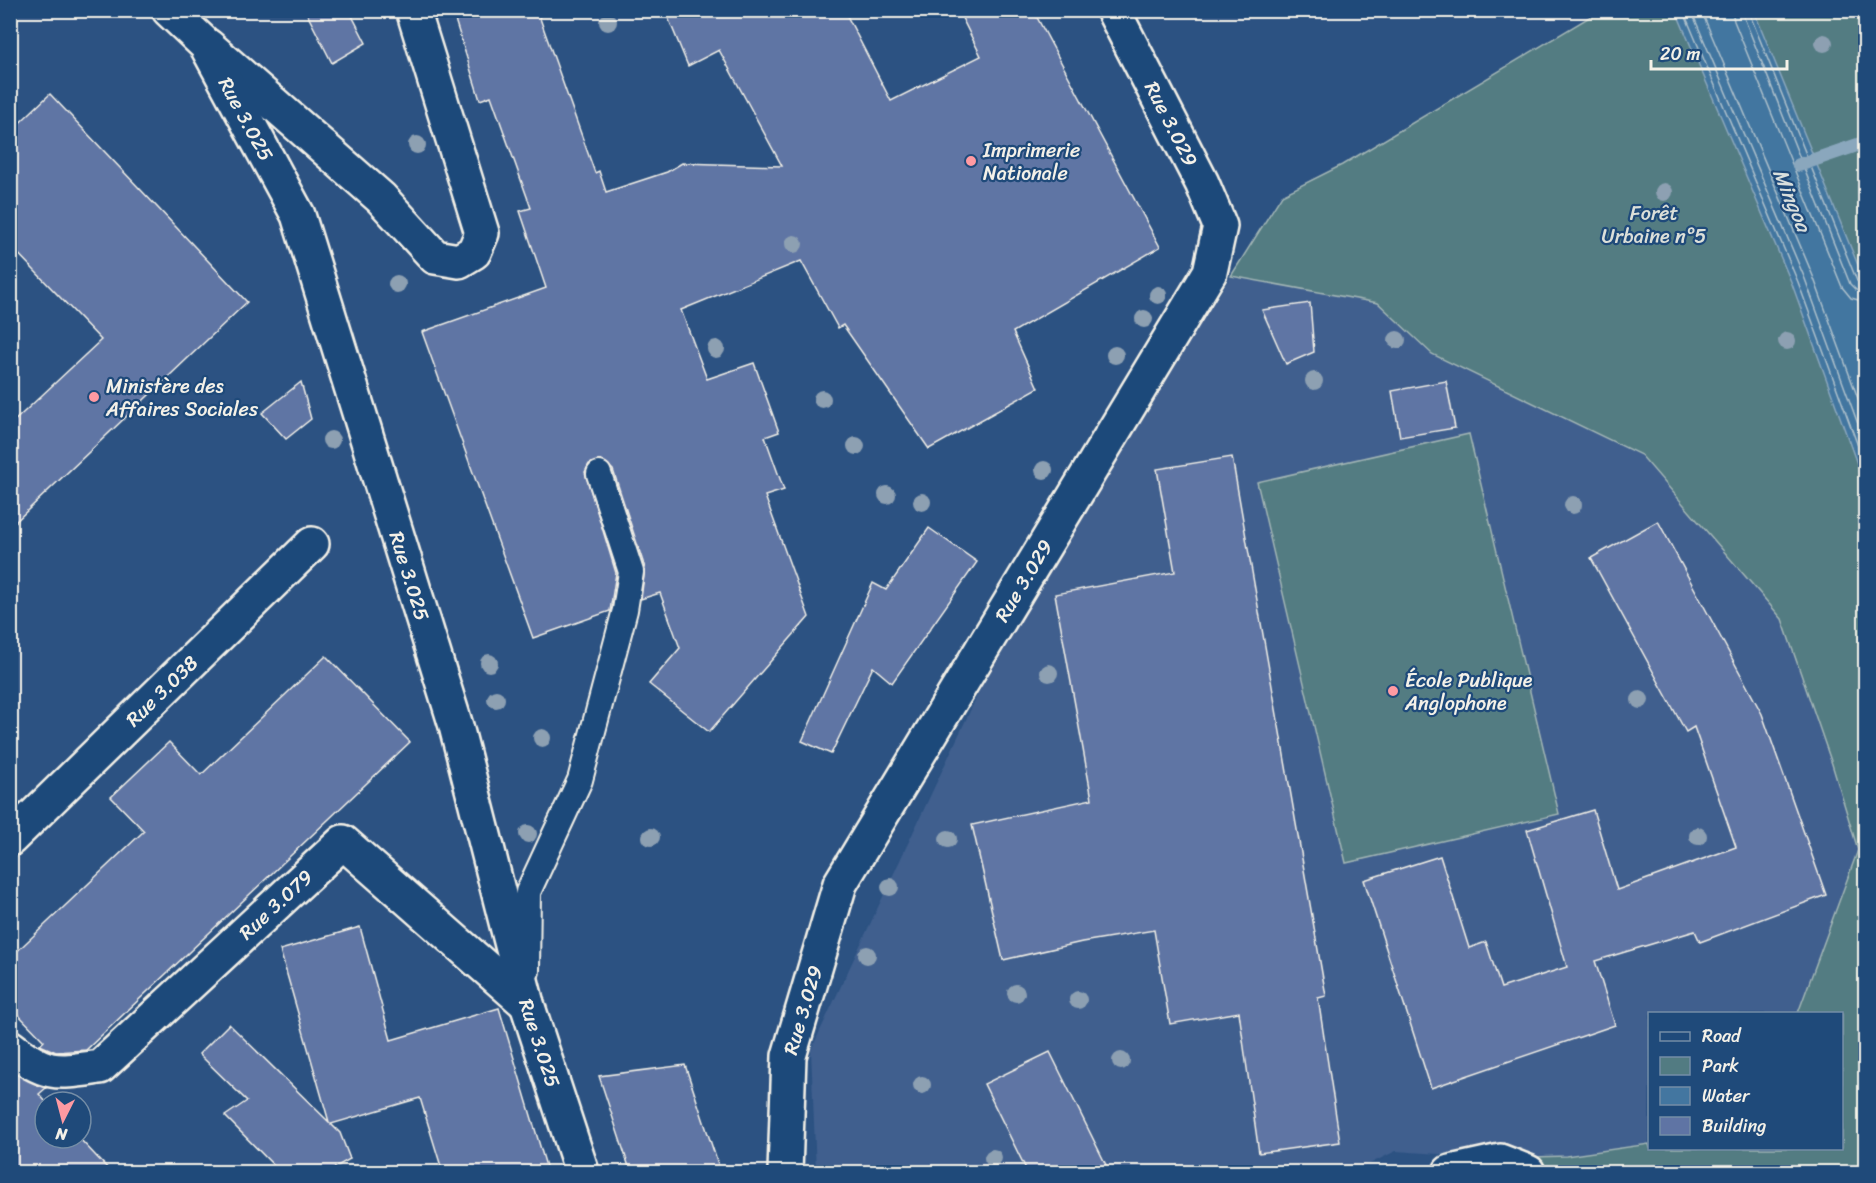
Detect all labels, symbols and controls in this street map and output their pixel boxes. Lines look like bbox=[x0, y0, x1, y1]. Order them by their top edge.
scale bar bbox=[1651, 33, 1788, 71]
text: 20 m bbox=[1660, 38, 1700, 70]
street label: Rue 3.025 bbox=[209, 70, 283, 168]
street label: Rue 3.029 bbox=[1135, 75, 1207, 173]
place label: Imprimerie Nationale bbox=[982, 133, 1080, 191]
marker: Imprimerie Nationale bbox=[964, 154, 978, 168]
water label: Mingoa bbox=[1762, 162, 1823, 240]
park label: Forêt Urbaine n°5 bbox=[1602, 196, 1706, 254]
place label: Ministère des Affaires Sociales bbox=[105, 369, 259, 427]
marker: Ministère des Affaires Sociales bbox=[87, 390, 101, 404]
street label: Rue 3.025 bbox=[379, 527, 440, 625]
street label: Rue 3.029 bbox=[985, 532, 1062, 629]
street label: Rue 3.038 bbox=[117, 647, 206, 735]
place label: École Publique Anglophone bbox=[1404, 663, 1533, 721]
marker: École Publique Anglophone bbox=[1386, 684, 1400, 698]
street label: Rue 3.079 bbox=[230, 860, 321, 948]
street label: Rue 3.029 bbox=[773, 961, 832, 1059]
street label: Rue 3.025 bbox=[509, 994, 571, 1092]
legend bbox=[1648, 1012, 1843, 1150]
text: Road bbox=[1702, 1020, 1742, 1052]
text: Park bbox=[1702, 1050, 1739, 1082]
text: Water bbox=[1702, 1080, 1751, 1112]
north arrow bbox=[33, 1090, 93, 1150]
text: Building bbox=[1702, 1110, 1766, 1142]
text: N bbox=[54, 1119, 70, 1150]

